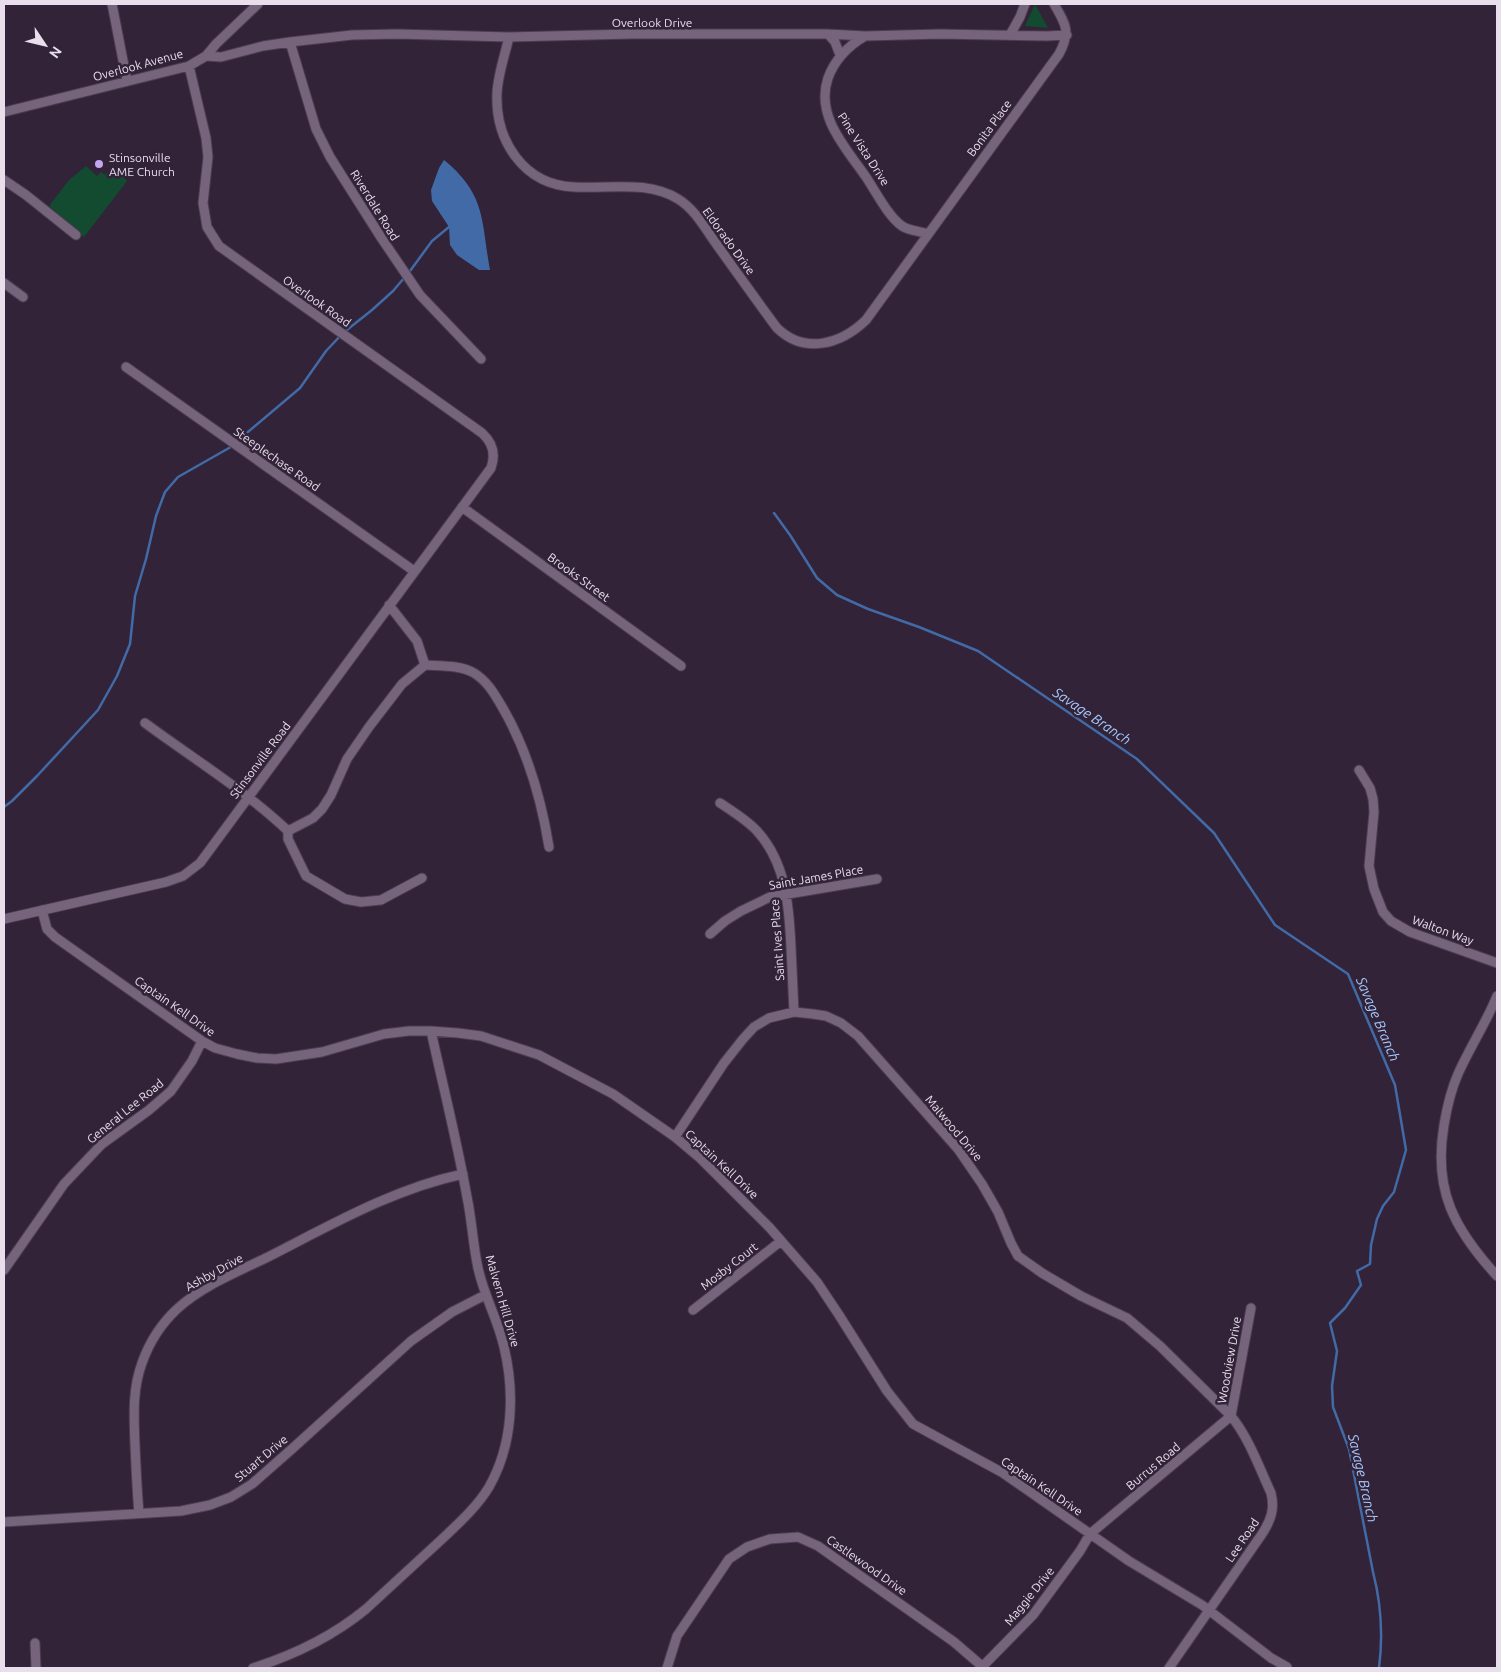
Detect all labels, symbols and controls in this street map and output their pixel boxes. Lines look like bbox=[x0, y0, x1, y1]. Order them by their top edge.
street label: Overlook Drive bbox=[612, 16, 692, 29]
north arrow bbox=[20, 20, 70, 70]
text: N bbox=[46, 44, 65, 61]
street label: Overlook Avenue bbox=[92, 47, 184, 83]
street label: Bonita Place bbox=[964, 97, 1014, 159]
street label: Pine Vista Drive bbox=[836, 110, 892, 188]
place label: Stinsonville AME Church bbox=[109, 151, 175, 178]
marker: Stinsonville AME Church bbox=[93, 158, 105, 170]
street label: Riverdale Road bbox=[348, 167, 402, 243]
street label: Eldorado Drive bbox=[700, 205, 758, 277]
street label: Overlook Road bbox=[281, 273, 353, 329]
street label: Steeplechase Road bbox=[232, 424, 322, 494]
street label: Brooks Street bbox=[545, 550, 613, 604]
water label: Savage Branch bbox=[1049, 684, 1134, 748]
street label: Stinsonville Road bbox=[227, 719, 293, 801]
street label: Saint James Place bbox=[768, 862, 864, 892]
street label: Saint Ives Place bbox=[768, 899, 786, 981]
street label: Walton Way bbox=[1411, 913, 1476, 947]
street label: Captain Kell Drive bbox=[132, 973, 218, 1039]
water label: Savage Branch bbox=[1353, 973, 1403, 1064]
street label: General Lee Road bbox=[84, 1076, 166, 1146]
street label: Malwood Drive bbox=[923, 1093, 985, 1163]
street label: Captain Kell Drive bbox=[683, 1127, 761, 1201]
street label: Mosby Court bbox=[698, 1240, 760, 1292]
street label: Ashby Drive bbox=[183, 1251, 245, 1293]
street label: Malvern Hill Drive bbox=[484, 1254, 522, 1348]
street label: Woodview Drive bbox=[1215, 1316, 1243, 1404]
water label: Savage Branch bbox=[1345, 1431, 1381, 1524]
street label: Stuart Drive bbox=[232, 1432, 290, 1484]
street label: Burrus Road bbox=[1124, 1440, 1182, 1492]
street label: Captain Kell Drive bbox=[999, 1454, 1085, 1518]
street label: Lee Road bbox=[1223, 1516, 1261, 1564]
street label: Castlewood Drive bbox=[824, 1533, 910, 1597]
street label: Maggie Drive bbox=[1002, 1564, 1056, 1628]

